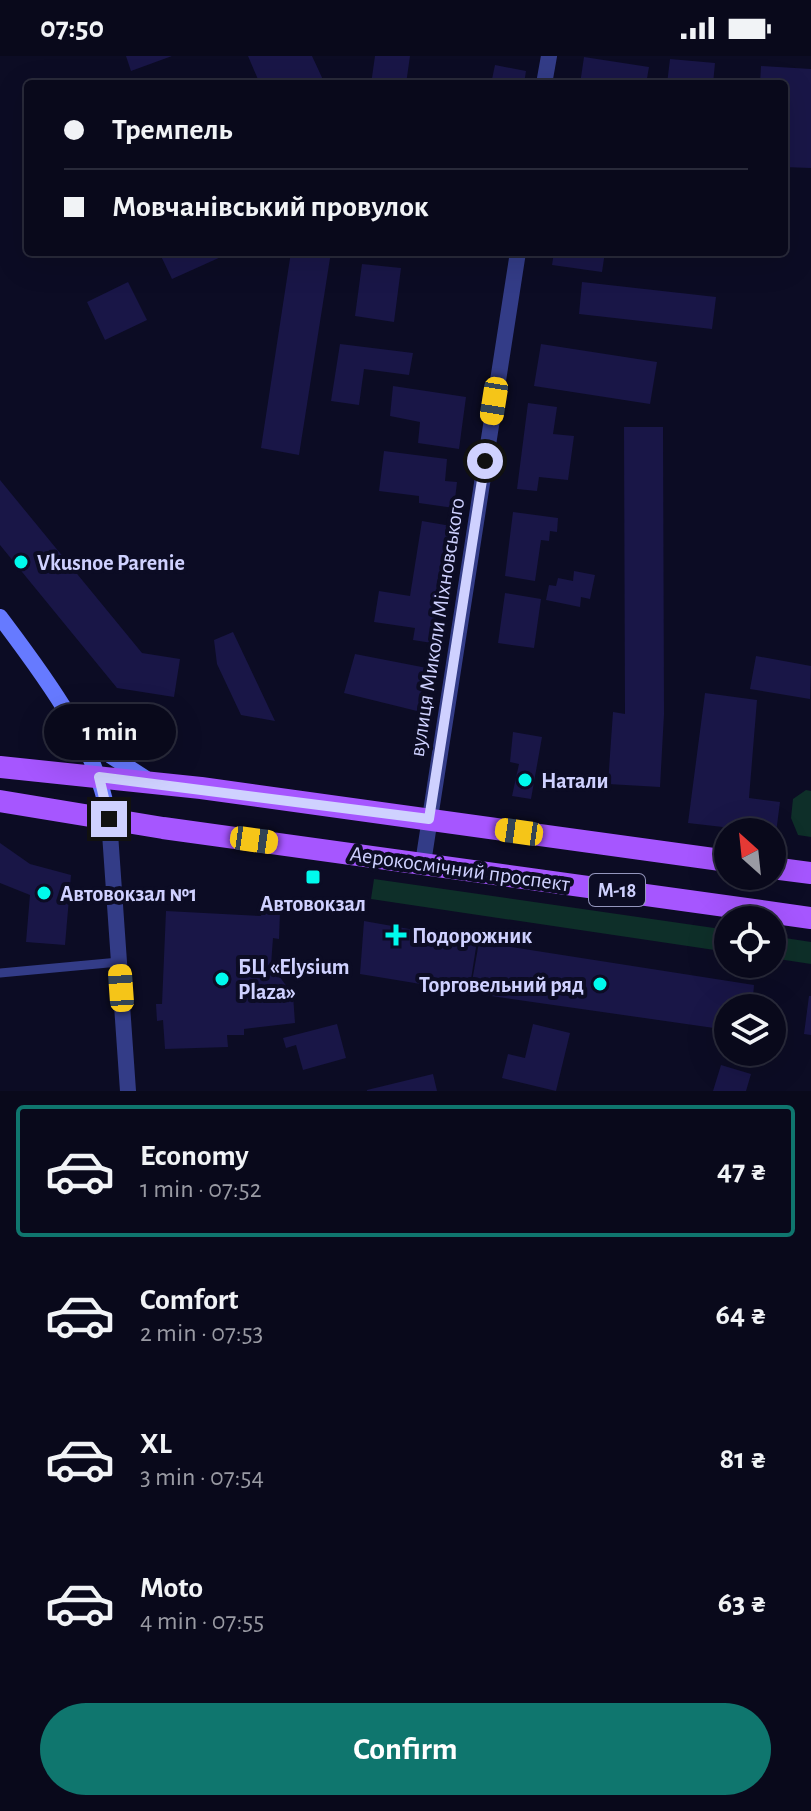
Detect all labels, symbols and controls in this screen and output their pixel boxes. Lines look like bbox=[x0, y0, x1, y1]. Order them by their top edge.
text: 07:50 bbox=[40, 13, 104, 43]
text: Тремпель bbox=[112, 115, 232, 145]
text: Мовчанівський провулок bbox=[112, 192, 429, 222]
car bbox=[478, 375, 510, 427]
route start bbox=[467, 443, 503, 479]
street label: вулиця Миколи Міхновського bbox=[406, 496, 468, 758]
place label: Vkusnoe Parenie bbox=[37, 552, 185, 574]
marker: Vkusnoe Parenie bbox=[12, 553, 30, 571]
callout: 1 min bbox=[43, 703, 175, 759]
text: 1 min bbox=[83, 719, 137, 745]
place label: Натали bbox=[541, 770, 609, 792]
marker: Натали bbox=[516, 771, 534, 789]
route end bbox=[91, 801, 127, 837]
car bbox=[494, 817, 544, 847]
north arrow bbox=[714, 818, 786, 890]
map controls bbox=[714, 818, 786, 1066]
car bbox=[229, 825, 279, 855]
street label: Аерокосмічний проспект bbox=[349, 843, 572, 895]
marker: Автовокзал bbox=[304, 868, 322, 886]
road number: М-18 bbox=[589, 874, 645, 906]
place label: Автовокзал №1 bbox=[60, 883, 197, 905]
marker: Автовокзал №1 bbox=[35, 884, 53, 902]
place label: Автовокзал bbox=[260, 893, 366, 915]
button: locate bbox=[714, 906, 786, 978]
place label: Подорожник bbox=[412, 925, 532, 947]
marker: Подорожник bbox=[387, 926, 405, 944]
place label: БЦ «Elysium Plaza» bbox=[238, 956, 350, 1003]
car bbox=[107, 963, 135, 1013]
marker: БЦ «Elysium Plaza» bbox=[213, 970, 231, 988]
place label: Торговельний ряд bbox=[419, 974, 584, 996]
marker: Торговельний ряд bbox=[591, 975, 609, 993]
button: layers bbox=[714, 994, 786, 1066]
icon: car bbox=[44, 1135, 116, 1207]
text: Economy bbox=[140, 1141, 249, 1171]
text: 47 ₴ bbox=[717, 1156, 767, 1186]
text: 1 min · 07:52 bbox=[140, 1176, 262, 1202]
icon: car bbox=[44, 1279, 116, 1351]
text: Comfort bbox=[140, 1285, 239, 1315]
text: 64 ₴ bbox=[716, 1300, 767, 1330]
text: 2 min · 07:53 bbox=[140, 1320, 263, 1346]
icon: car bbox=[44, 1423, 116, 1495]
text: XL bbox=[140, 1429, 172, 1459]
text: 81 ₴ bbox=[720, 1444, 767, 1474]
text: 3 min · 07:54 bbox=[140, 1464, 264, 1490]
icon: car bbox=[44, 1567, 116, 1639]
text: Moto bbox=[140, 1573, 203, 1603]
text: 63 ₴ bbox=[718, 1588, 767, 1618]
text: 4 min · 07:55 bbox=[140, 1608, 264, 1634]
button: Confirm bbox=[40, 1703, 771, 1795]

